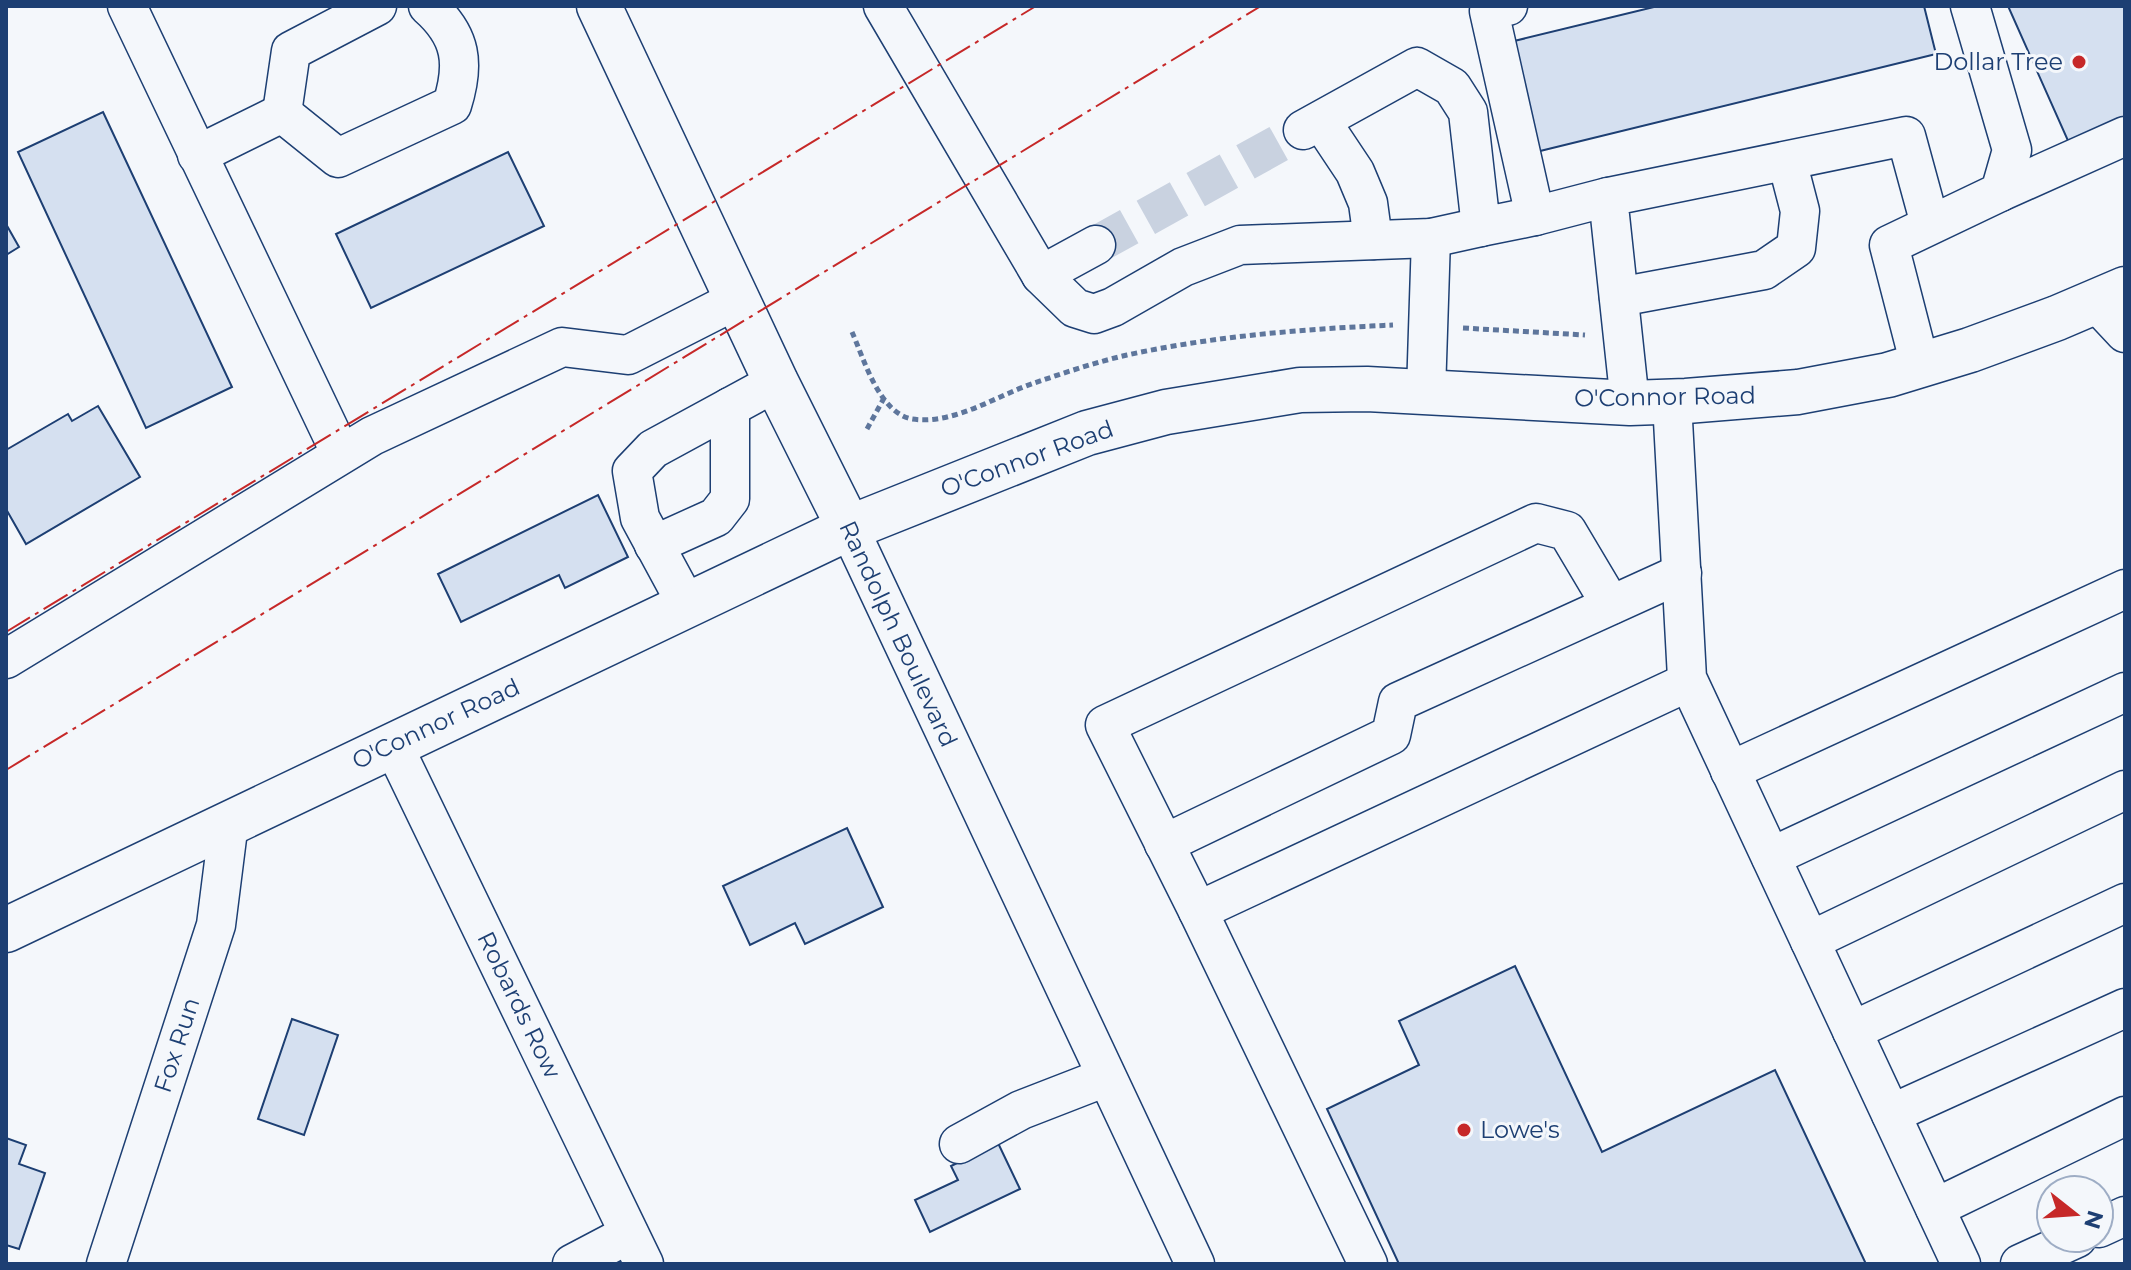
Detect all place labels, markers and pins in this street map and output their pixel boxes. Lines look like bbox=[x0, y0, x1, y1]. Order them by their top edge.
place label: Dollar Tree bbox=[1933, 47, 2063, 76]
marker: Dollar Tree bbox=[2070, 53, 2088, 71]
place label: Lowe's bbox=[1480, 1115, 1560, 1144]
marker: Lowe's bbox=[1455, 1121, 1473, 1139]

